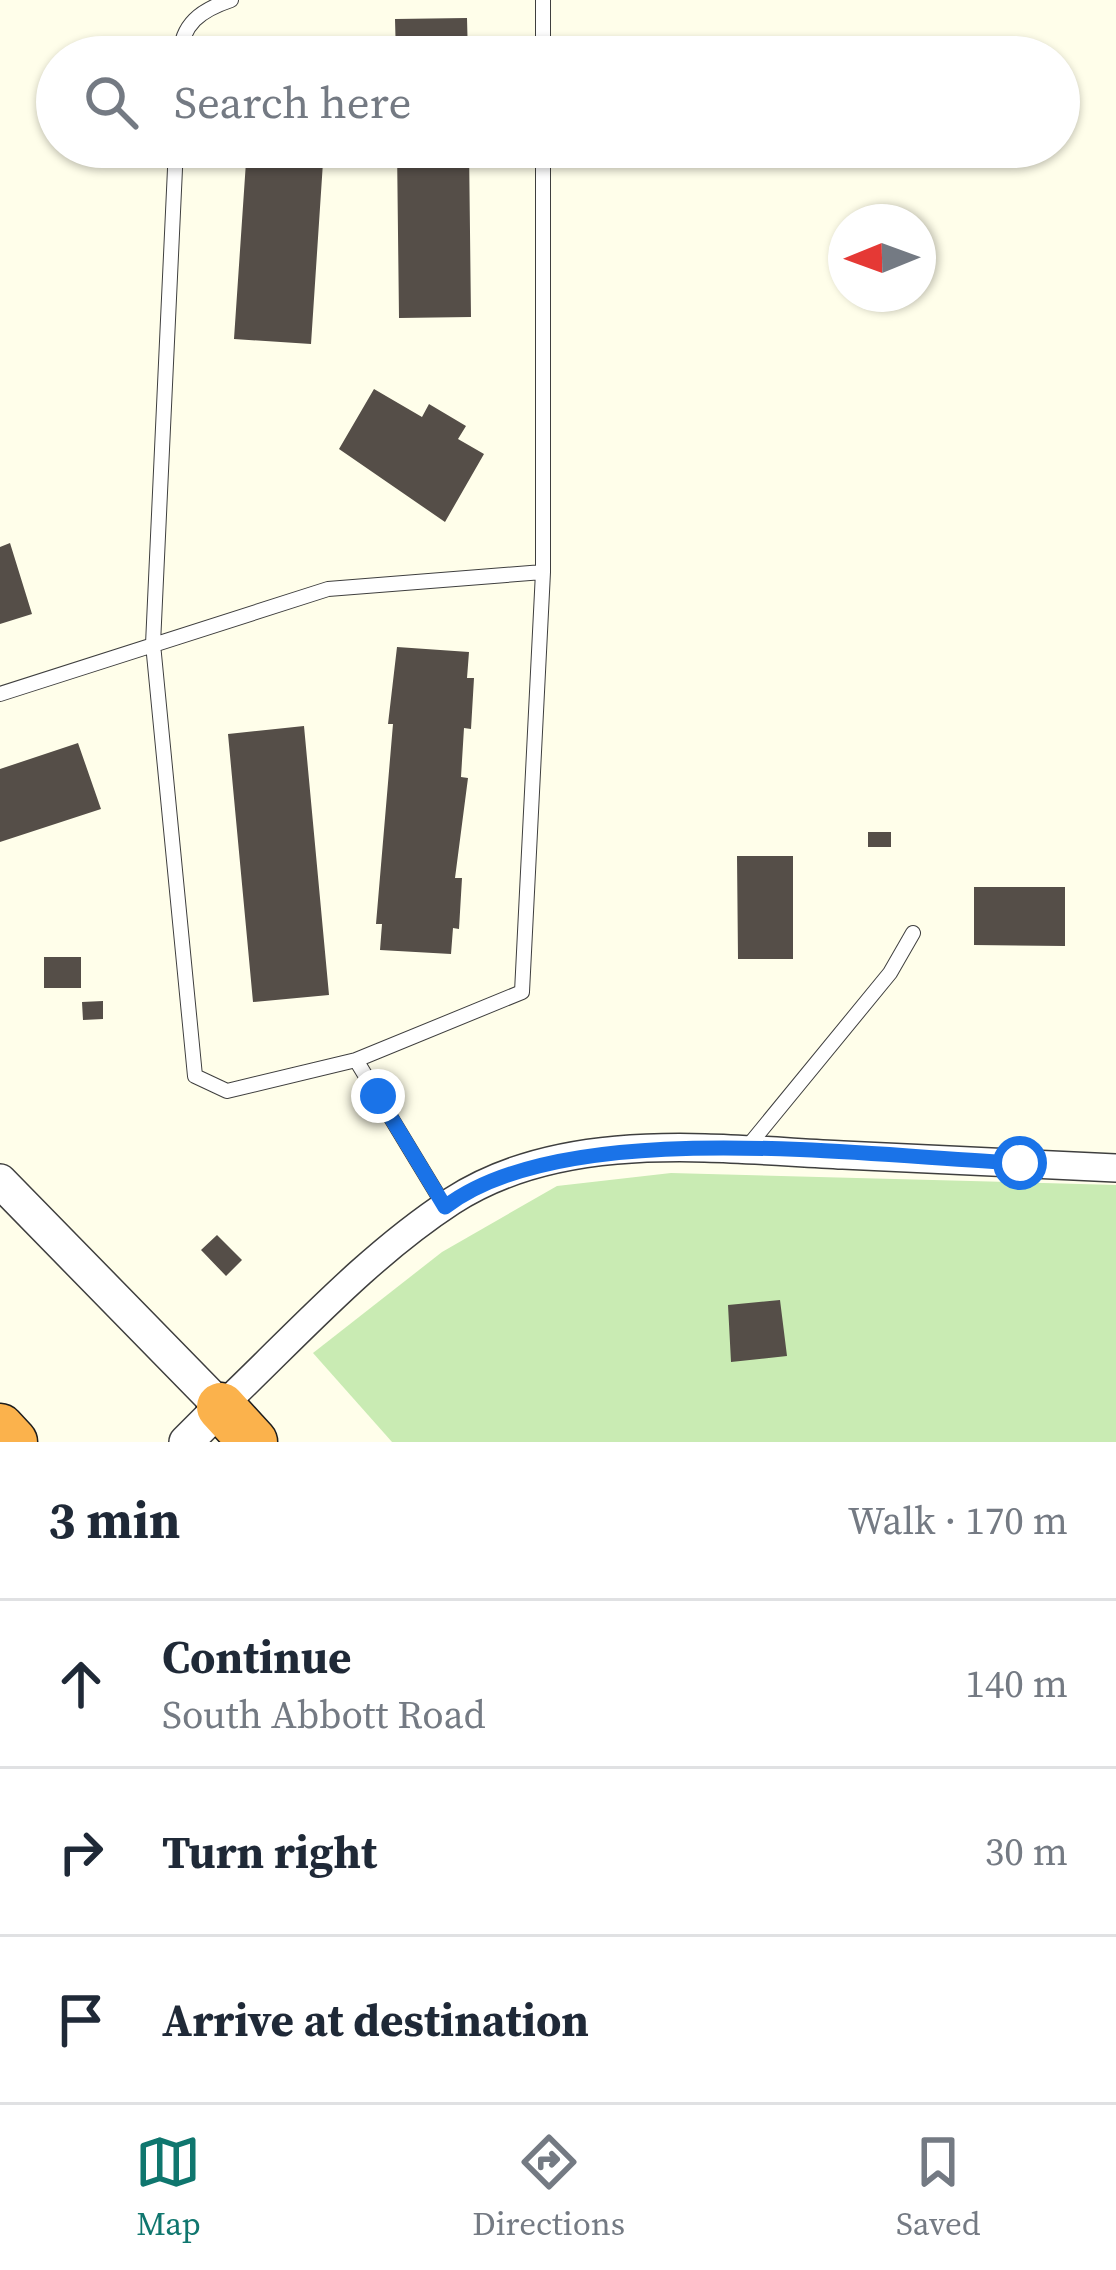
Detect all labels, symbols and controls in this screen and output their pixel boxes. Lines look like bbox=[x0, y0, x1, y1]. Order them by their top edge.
search box bbox=[36, 36, 1080, 168]
icon: search bbox=[78, 69, 144, 135]
text: Search here bbox=[174, 71, 411, 133]
north arrow bbox=[828, 204, 936, 312]
route end bbox=[351, 1069, 405, 1123]
route start bbox=[993, 1136, 1047, 1190]
text: 3 min bbox=[48, 1485, 180, 1555]
text: Walk · 170 m bbox=[848, 1494, 1068, 1547]
text: Continue bbox=[162, 1626, 351, 1688]
icon: ahead bbox=[48, 1651, 114, 1717]
text: 140 m bbox=[965, 1657, 1068, 1710]
text: South Abbott Road bbox=[162, 1688, 486, 1741]
icon: right bbox=[48, 1819, 114, 1885]
text: Turn right bbox=[162, 1821, 377, 1883]
text: 30 m bbox=[985, 1825, 1068, 1878]
icon: arrive bbox=[48, 1987, 114, 2053]
text: Arrive at destination bbox=[162, 1989, 589, 2051]
tab: Map bbox=[135, 2129, 201, 2246]
tab: Directions bbox=[472, 2129, 625, 2246]
tab: Saved bbox=[896, 2129, 981, 2246]

